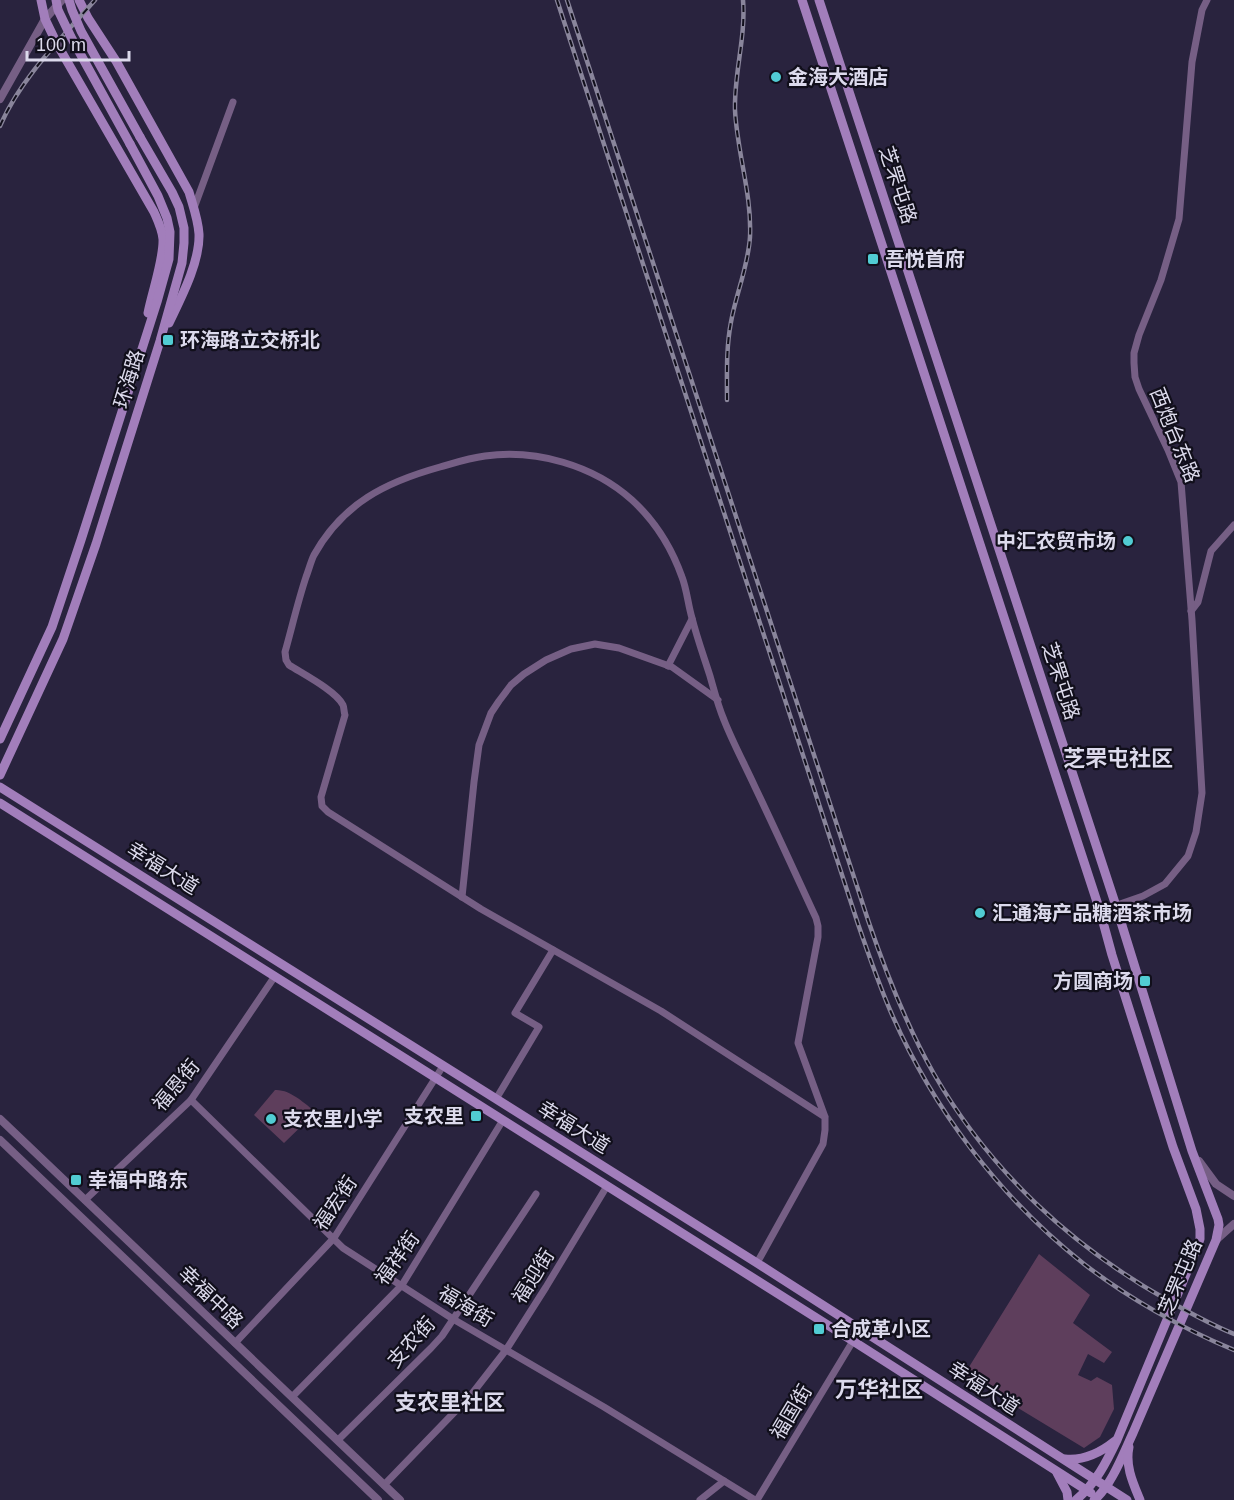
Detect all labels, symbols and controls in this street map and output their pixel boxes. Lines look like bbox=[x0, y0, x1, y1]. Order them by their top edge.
scale bar bbox=[27, 24, 129, 62]
text: 100 m bbox=[36, 35, 86, 55]
place label: 金海大酒店 bbox=[788, 66, 888, 88]
marker: 金海大酒店 bbox=[769, 70, 783, 84]
street label: 芝罘屯路 bbox=[875, 144, 921, 226]
place label: 吾悦首府 bbox=[885, 248, 965, 270]
marker: 吾悦首府 bbox=[866, 252, 880, 266]
place label: 环海路立交桥北 bbox=[180, 329, 320, 351]
marker: 环海路立交桥北 bbox=[161, 333, 175, 347]
street label: 环海路 bbox=[110, 347, 148, 411]
street label: 西炮台东路 bbox=[1146, 385, 1204, 485]
place label: 中汇农贸市场 bbox=[996, 530, 1116, 552]
marker: 中汇农贸市场 bbox=[1121, 534, 1135, 548]
street label: 芝罘屯路 bbox=[1038, 640, 1084, 722]
district label: 芝罘屯社区 bbox=[1063, 746, 1173, 771]
street label: 幸福大道 bbox=[123, 837, 203, 899]
place label: 汇通海产品糖酒茶市场 bbox=[992, 902, 1192, 924]
marker: 汇通海产品糖酒茶市场 bbox=[973, 906, 987, 920]
place label: 方圆商场 bbox=[1053, 970, 1133, 992]
marker: 方圆商场 bbox=[1138, 974, 1152, 988]
street label: 福恩街 bbox=[148, 1055, 204, 1115]
street label: 幸福大道 bbox=[534, 1096, 614, 1158]
place label: 支农里 bbox=[404, 1105, 464, 1127]
place label: 支农里小学 bbox=[283, 1108, 383, 1130]
marker: 支农里 bbox=[469, 1109, 483, 1123]
marker: 支农里小学 bbox=[264, 1112, 278, 1126]
place label: 幸福中路东 bbox=[88, 1169, 188, 1191]
street label: 福宏街 bbox=[309, 1172, 361, 1234]
marker: 幸福中路东 bbox=[69, 1173, 83, 1187]
street label: 福祥街 bbox=[370, 1227, 424, 1289]
street label: 芝罘屯路 bbox=[1154, 1236, 1206, 1318]
street label: 福迎街 bbox=[508, 1245, 558, 1307]
street label: 幸福中路 bbox=[175, 1261, 247, 1333]
street label: 福海街 bbox=[435, 1281, 497, 1331]
street label: 支农街 bbox=[383, 1312, 439, 1372]
place label: 合成革小区 bbox=[831, 1318, 931, 1340]
marker: 合成革小区 bbox=[812, 1322, 826, 1336]
street label: 幸福大道 bbox=[944, 1357, 1024, 1419]
district label: 万华社区 bbox=[835, 1377, 923, 1402]
street label: 福国街 bbox=[766, 1381, 816, 1443]
district label: 支农里社区 bbox=[395, 1390, 505, 1415]

